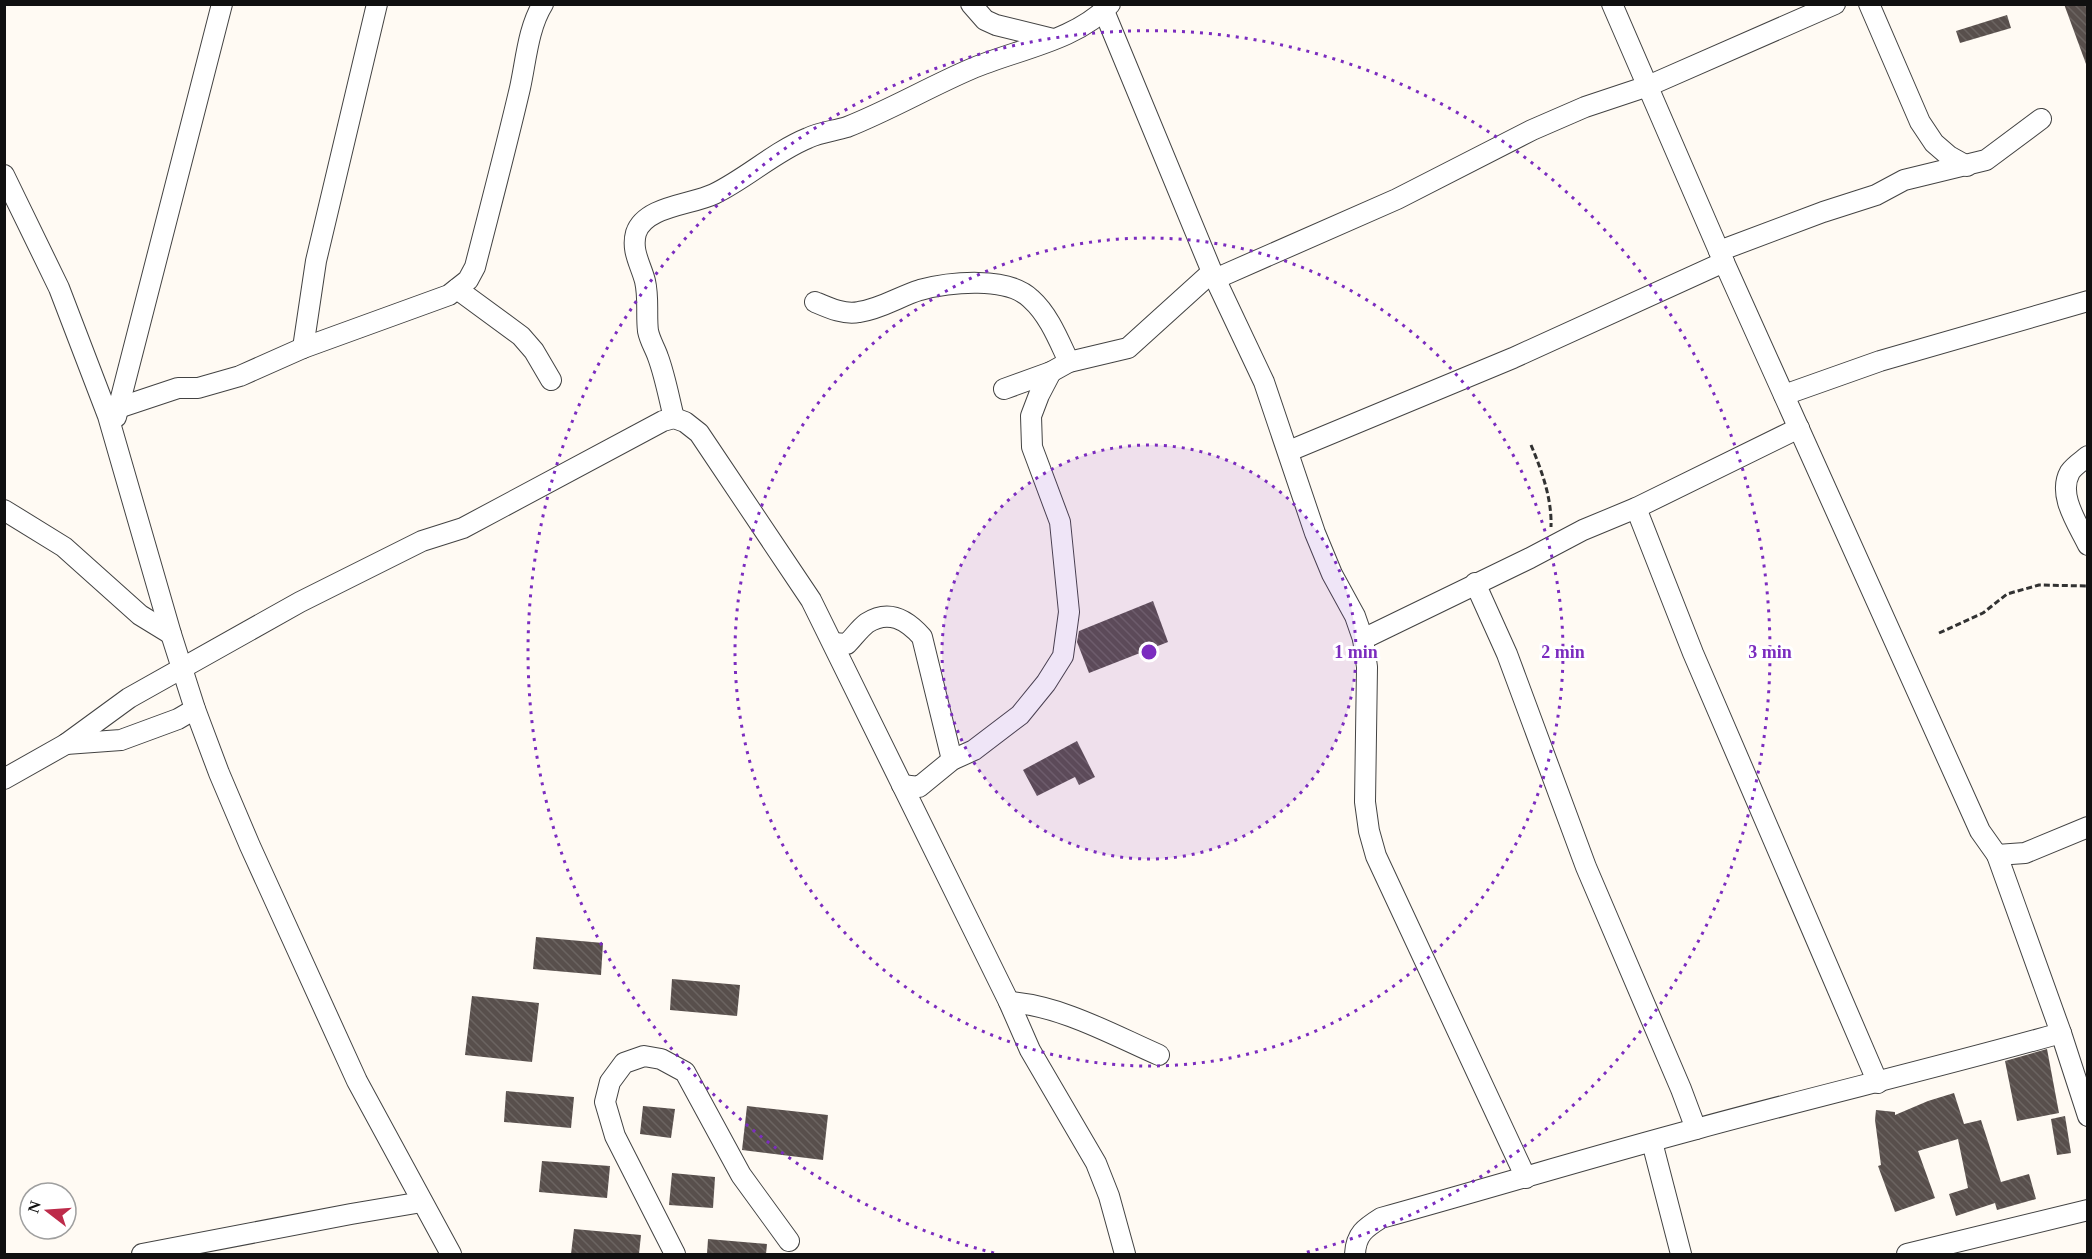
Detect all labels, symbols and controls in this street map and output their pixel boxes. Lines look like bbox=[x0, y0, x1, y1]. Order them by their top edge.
centre of rings bbox=[1139, 642, 1159, 662]
text: 1 min bbox=[1334, 642, 1378, 662]
text: 2 min bbox=[1541, 642, 1585, 662]
text: 3 min bbox=[1748, 642, 1792, 662]
north arrow bbox=[18, 1181, 78, 1241]
text: N bbox=[24, 1198, 44, 1215]

